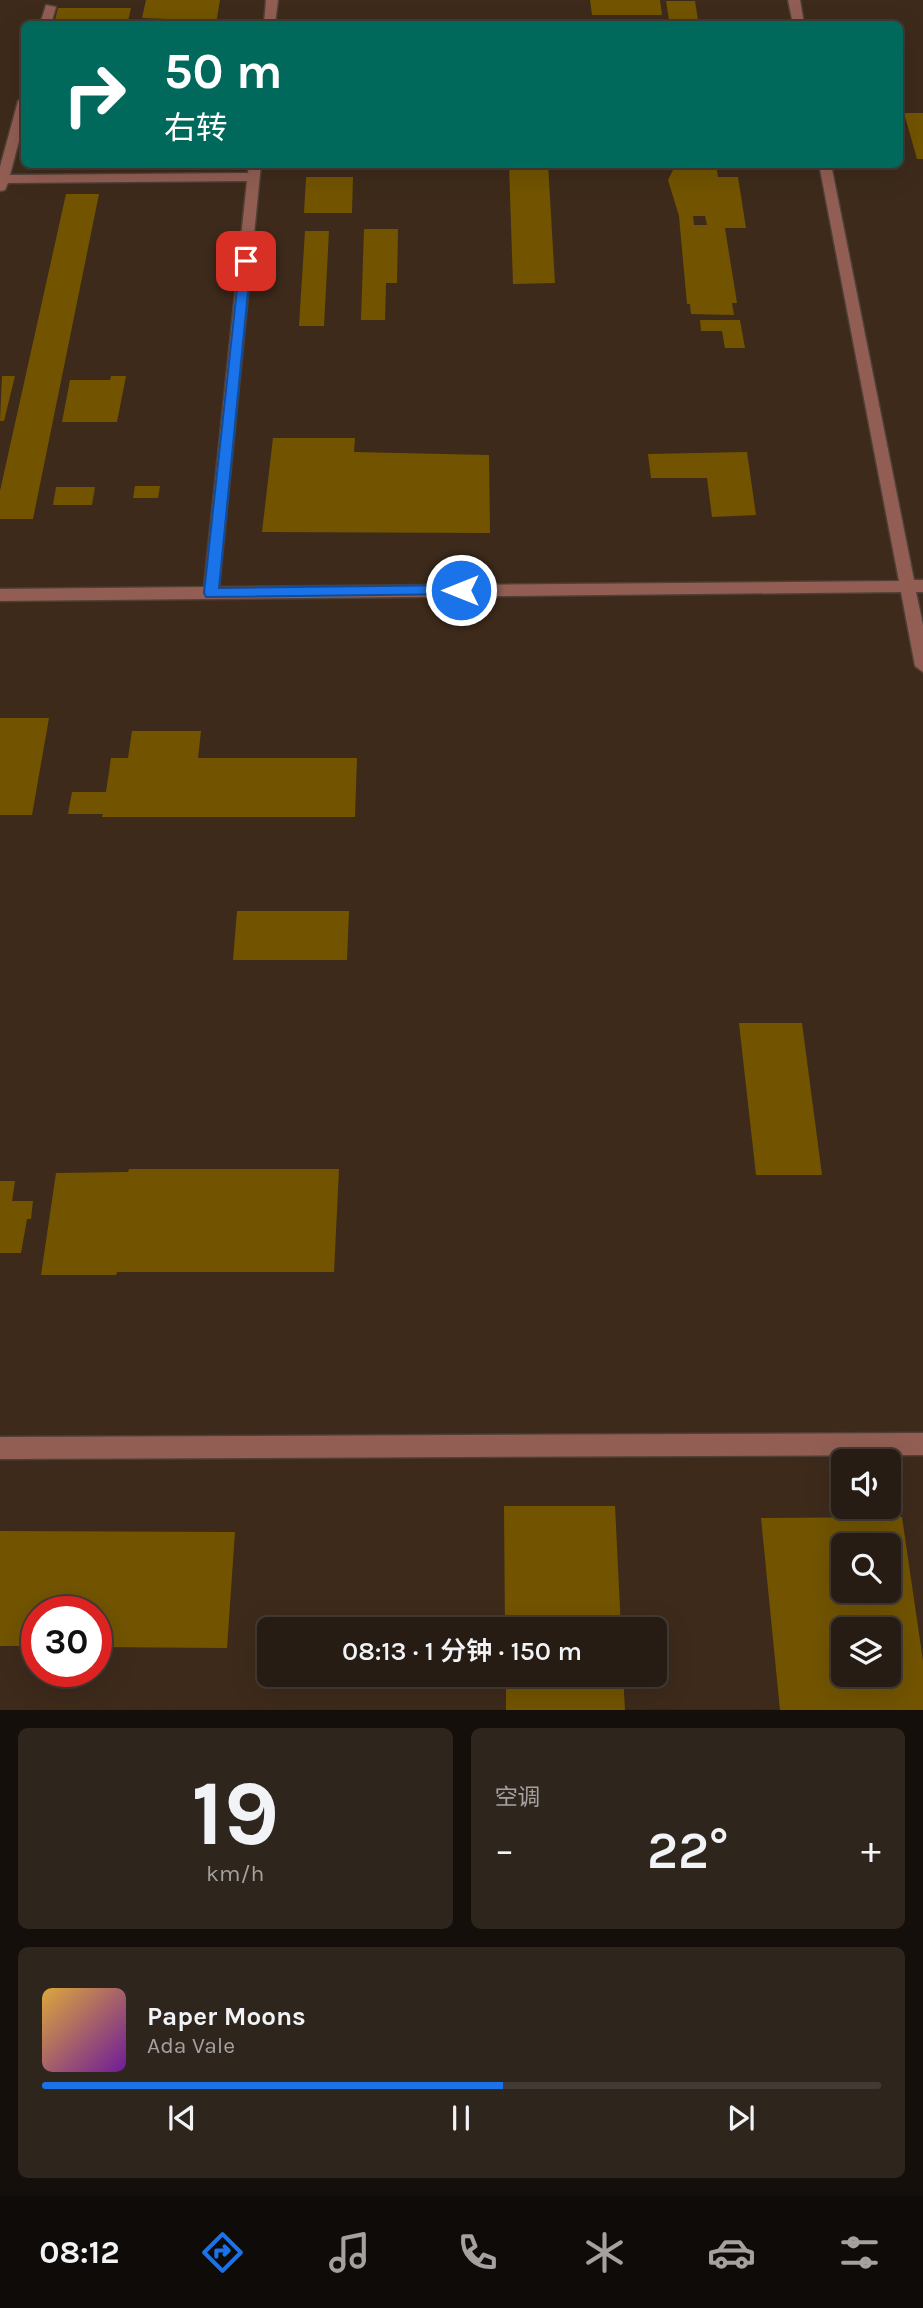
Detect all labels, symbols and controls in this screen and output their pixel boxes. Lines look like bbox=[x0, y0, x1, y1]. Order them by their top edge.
text: 50 m bbox=[164, 43, 282, 100]
icon: right bbox=[49, 49, 140, 140]
text: 右转 bbox=[164, 110, 228, 147]
pin bbox=[216, 231, 276, 291]
icon: arrive bbox=[227, 242, 265, 280]
position arrow bbox=[424, 553, 498, 627]
map controls bbox=[831, 1449, 901, 1687]
button: sound bbox=[831, 1449, 901, 1519]
button: search bbox=[831, 1533, 901, 1603]
speed limit sign: 30 bbox=[21, 1596, 112, 1687]
button: layers bbox=[831, 1617, 901, 1687]
text: 08:13 · 1 分钟 · 150 m bbox=[342, 1636, 582, 1667]
text: 19 bbox=[191, 1761, 279, 1867]
text: 空调 bbox=[495, 1784, 541, 1811]
text: 22° bbox=[647, 1820, 729, 1881]
text: − bbox=[495, 1828, 514, 1873]
text: + bbox=[861, 1828, 881, 1873]
text: km/h bbox=[206, 1860, 264, 1887]
text: Paper Moons bbox=[147, 2001, 306, 2032]
text: Ada Vale bbox=[147, 2032, 235, 2059]
icon: previous bbox=[163, 2099, 201, 2137]
icon: pause bbox=[442, 2099, 480, 2137]
icon: next bbox=[722, 2099, 760, 2137]
icon: directions bbox=[198, 2228, 247, 2277]
icon: music bbox=[325, 2228, 374, 2277]
icon: phone bbox=[453, 2228, 502, 2277]
icon: climate bbox=[580, 2228, 629, 2277]
icon: car bbox=[707, 2228, 756, 2277]
icon: filters bbox=[835, 2228, 884, 2277]
text: 08:12 bbox=[39, 2234, 120, 2271]

